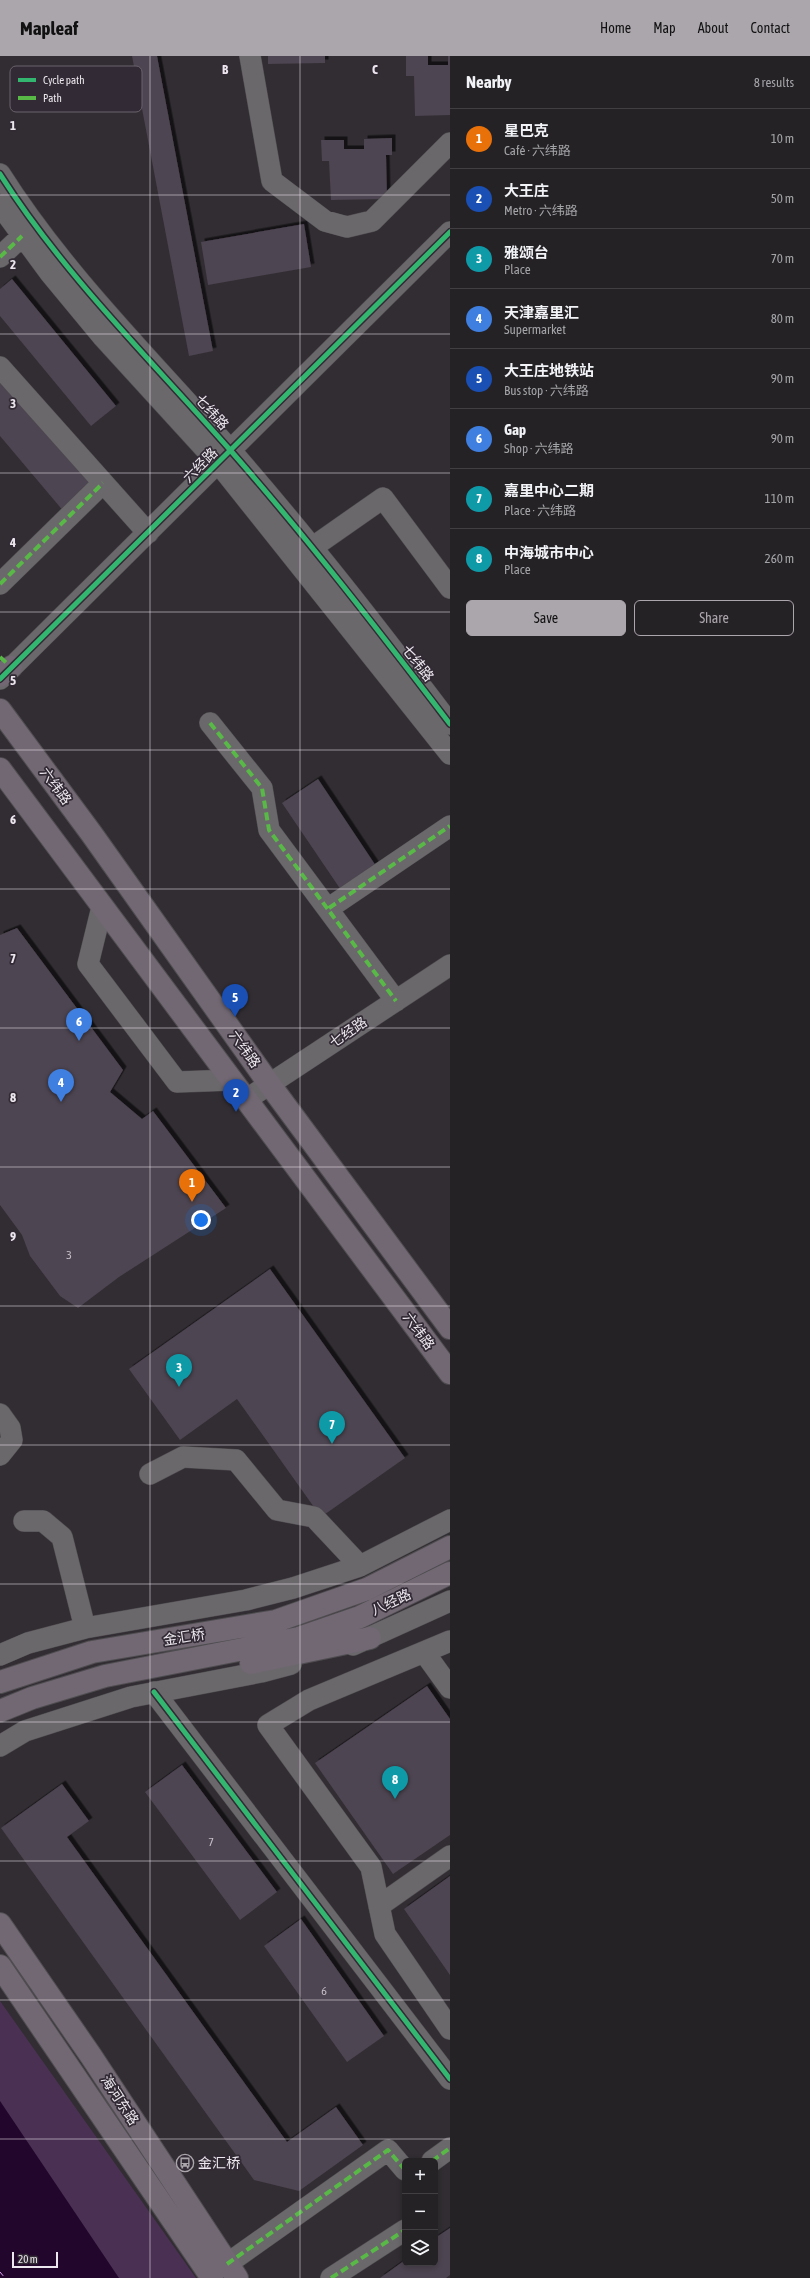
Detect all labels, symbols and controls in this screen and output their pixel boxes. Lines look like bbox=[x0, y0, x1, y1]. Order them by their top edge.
text: Mapleaf bbox=[20, 17, 78, 39]
text: Home bbox=[600, 20, 631, 36]
text: Map bbox=[653, 20, 676, 36]
text: About bbox=[698, 20, 729, 36]
text: Contact bbox=[751, 20, 790, 36]
text: B bbox=[222, 62, 229, 77]
text: C bbox=[372, 62, 378, 77]
legend bbox=[10, 66, 142, 112]
text: Nearby bbox=[466, 72, 512, 92]
text: Cycle path bbox=[43, 74, 85, 86]
text: 8 results bbox=[754, 75, 794, 90]
text: Path bbox=[43, 92, 62, 104]
text: 1 bbox=[10, 118, 16, 133]
text: 星巴克 bbox=[504, 122, 549, 139]
text: 1 bbox=[476, 131, 482, 146]
text: 10 m bbox=[771, 131, 794, 146]
text: Café · 六纬路 bbox=[504, 143, 571, 158]
text: 大王庄 bbox=[504, 182, 549, 199]
text: 2 bbox=[476, 191, 482, 206]
text: 50 m bbox=[771, 191, 794, 206]
text: Metro · 六纬路 bbox=[504, 203, 578, 218]
text: 雅颂台 bbox=[504, 244, 549, 261]
text: 3 bbox=[476, 251, 482, 266]
text: 70 m bbox=[771, 251, 794, 266]
text: 2 bbox=[10, 257, 16, 272]
text: Place bbox=[504, 262, 531, 277]
text: 天津嘉里汇 bbox=[504, 304, 579, 321]
text: 4 bbox=[476, 311, 482, 326]
text: 80 m bbox=[771, 311, 794, 326]
text: Supermarket bbox=[504, 322, 566, 337]
text: 大王庄地铁站 bbox=[504, 362, 594, 379]
text: 5 bbox=[476, 371, 482, 386]
text: 90 m bbox=[771, 371, 794, 386]
text: Bus stop · 六纬路 bbox=[504, 383, 589, 398]
street label: 七纬路 bbox=[192, 391, 232, 433]
text: 3 bbox=[10, 396, 16, 411]
text: Gap bbox=[504, 421, 526, 438]
text: 6 bbox=[476, 431, 482, 446]
text: 90 m bbox=[771, 431, 794, 446]
text: Shop · 六纬路 bbox=[504, 441, 573, 456]
street label: 六经路 bbox=[179, 444, 221, 486]
text: 嘉里中心二期 bbox=[504, 482, 594, 499]
text: 7 bbox=[476, 491, 482, 506]
text: 110 m bbox=[765, 491, 794, 506]
text: Place · 六纬路 bbox=[504, 503, 576, 518]
text: 4 bbox=[9, 535, 16, 550]
text: 中海城市中心 bbox=[504, 544, 594, 561]
text: 8 bbox=[476, 551, 482, 566]
text: 260 m bbox=[765, 551, 794, 566]
text: Place bbox=[504, 562, 531, 577]
button: Save bbox=[466, 600, 626, 636]
button: Share bbox=[634, 600, 794, 636]
street label: 七纬路 bbox=[399, 642, 437, 684]
text: 5 bbox=[10, 673, 16, 688]
street label: 六纬路 bbox=[37, 764, 75, 808]
text: 6 bbox=[10, 812, 16, 827]
text: 7 bbox=[10, 951, 16, 966]
pin: 5 bbox=[222, 984, 248, 1017]
pin: 6 bbox=[66, 1008, 92, 1041]
street label: 七经路 bbox=[326, 1014, 370, 1050]
street label: 六纬路 bbox=[226, 1027, 264, 1071]
pin: 4 bbox=[48, 1069, 74, 1102]
pin: 2 bbox=[223, 1079, 249, 1112]
text: 8 bbox=[10, 1090, 16, 1105]
pin: 1 bbox=[179, 1169, 205, 1202]
your location bbox=[191, 1210, 211, 1230]
text: 9 bbox=[10, 1229, 16, 1244]
house number: 3 bbox=[66, 1248, 72, 1262]
street label: 六纬路 bbox=[400, 1309, 438, 1353]
pin: 3 bbox=[166, 1354, 192, 1387]
pin: 7 bbox=[319, 1411, 345, 1444]
street label: 八经路 bbox=[369, 1586, 413, 1618]
street label: 金汇桥 bbox=[162, 1626, 206, 1648]
pin: 8 bbox=[382, 1766, 408, 1799]
house number: 7 bbox=[208, 1835, 214, 1849]
house number: 6 bbox=[321, 1984, 327, 1998]
street label: 海河东路 bbox=[98, 2072, 142, 2128]
bus stop icon: 金汇桥 bbox=[175, 2153, 195, 2173]
place label: 金汇桥 bbox=[198, 2155, 240, 2171]
map controls bbox=[402, 2158, 438, 2266]
button: + bbox=[402, 2158, 438, 2194]
button: − bbox=[402, 2194, 438, 2230]
button: layers bbox=[402, 2230, 438, 2266]
scale bar bbox=[12, 2250, 58, 2269]
text: 20 m bbox=[18, 2253, 38, 2265]

